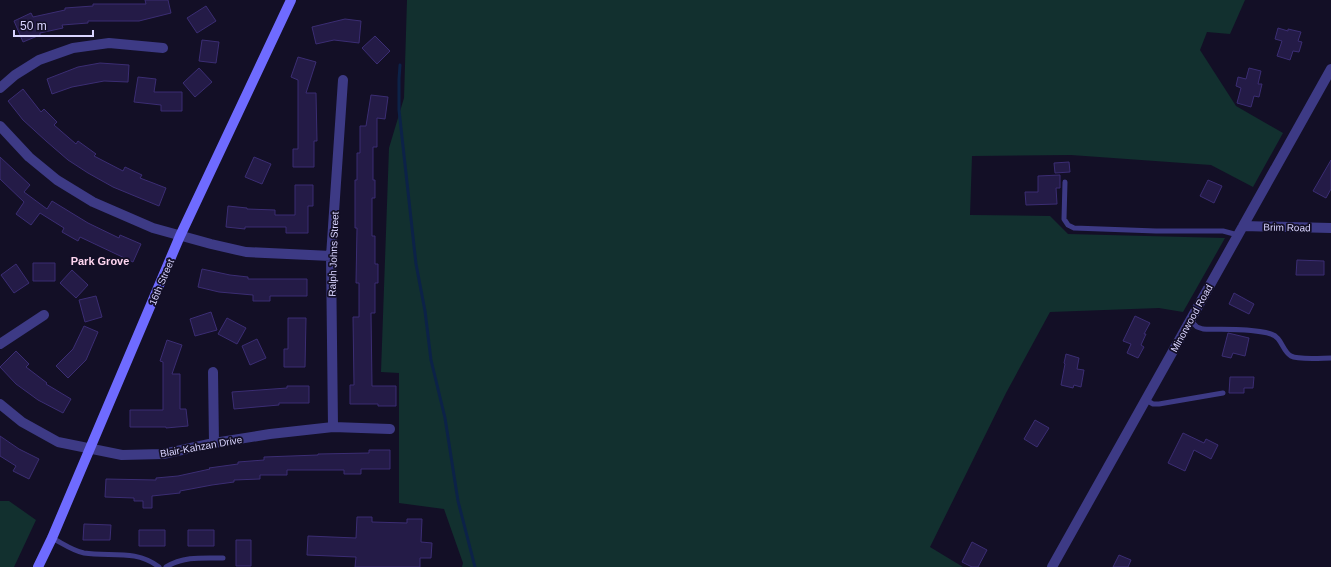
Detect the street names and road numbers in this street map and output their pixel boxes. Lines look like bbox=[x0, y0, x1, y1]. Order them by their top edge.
street label: Ralph Johns Street bbox=[327, 211, 340, 297]
street label: Brim Road bbox=[1263, 222, 1311, 233]
street label: 16th Street bbox=[147, 257, 176, 307]
street label: Minorwood Road bbox=[1168, 283, 1215, 354]
street label: Blair-Kahzan Drive bbox=[159, 434, 244, 459]

